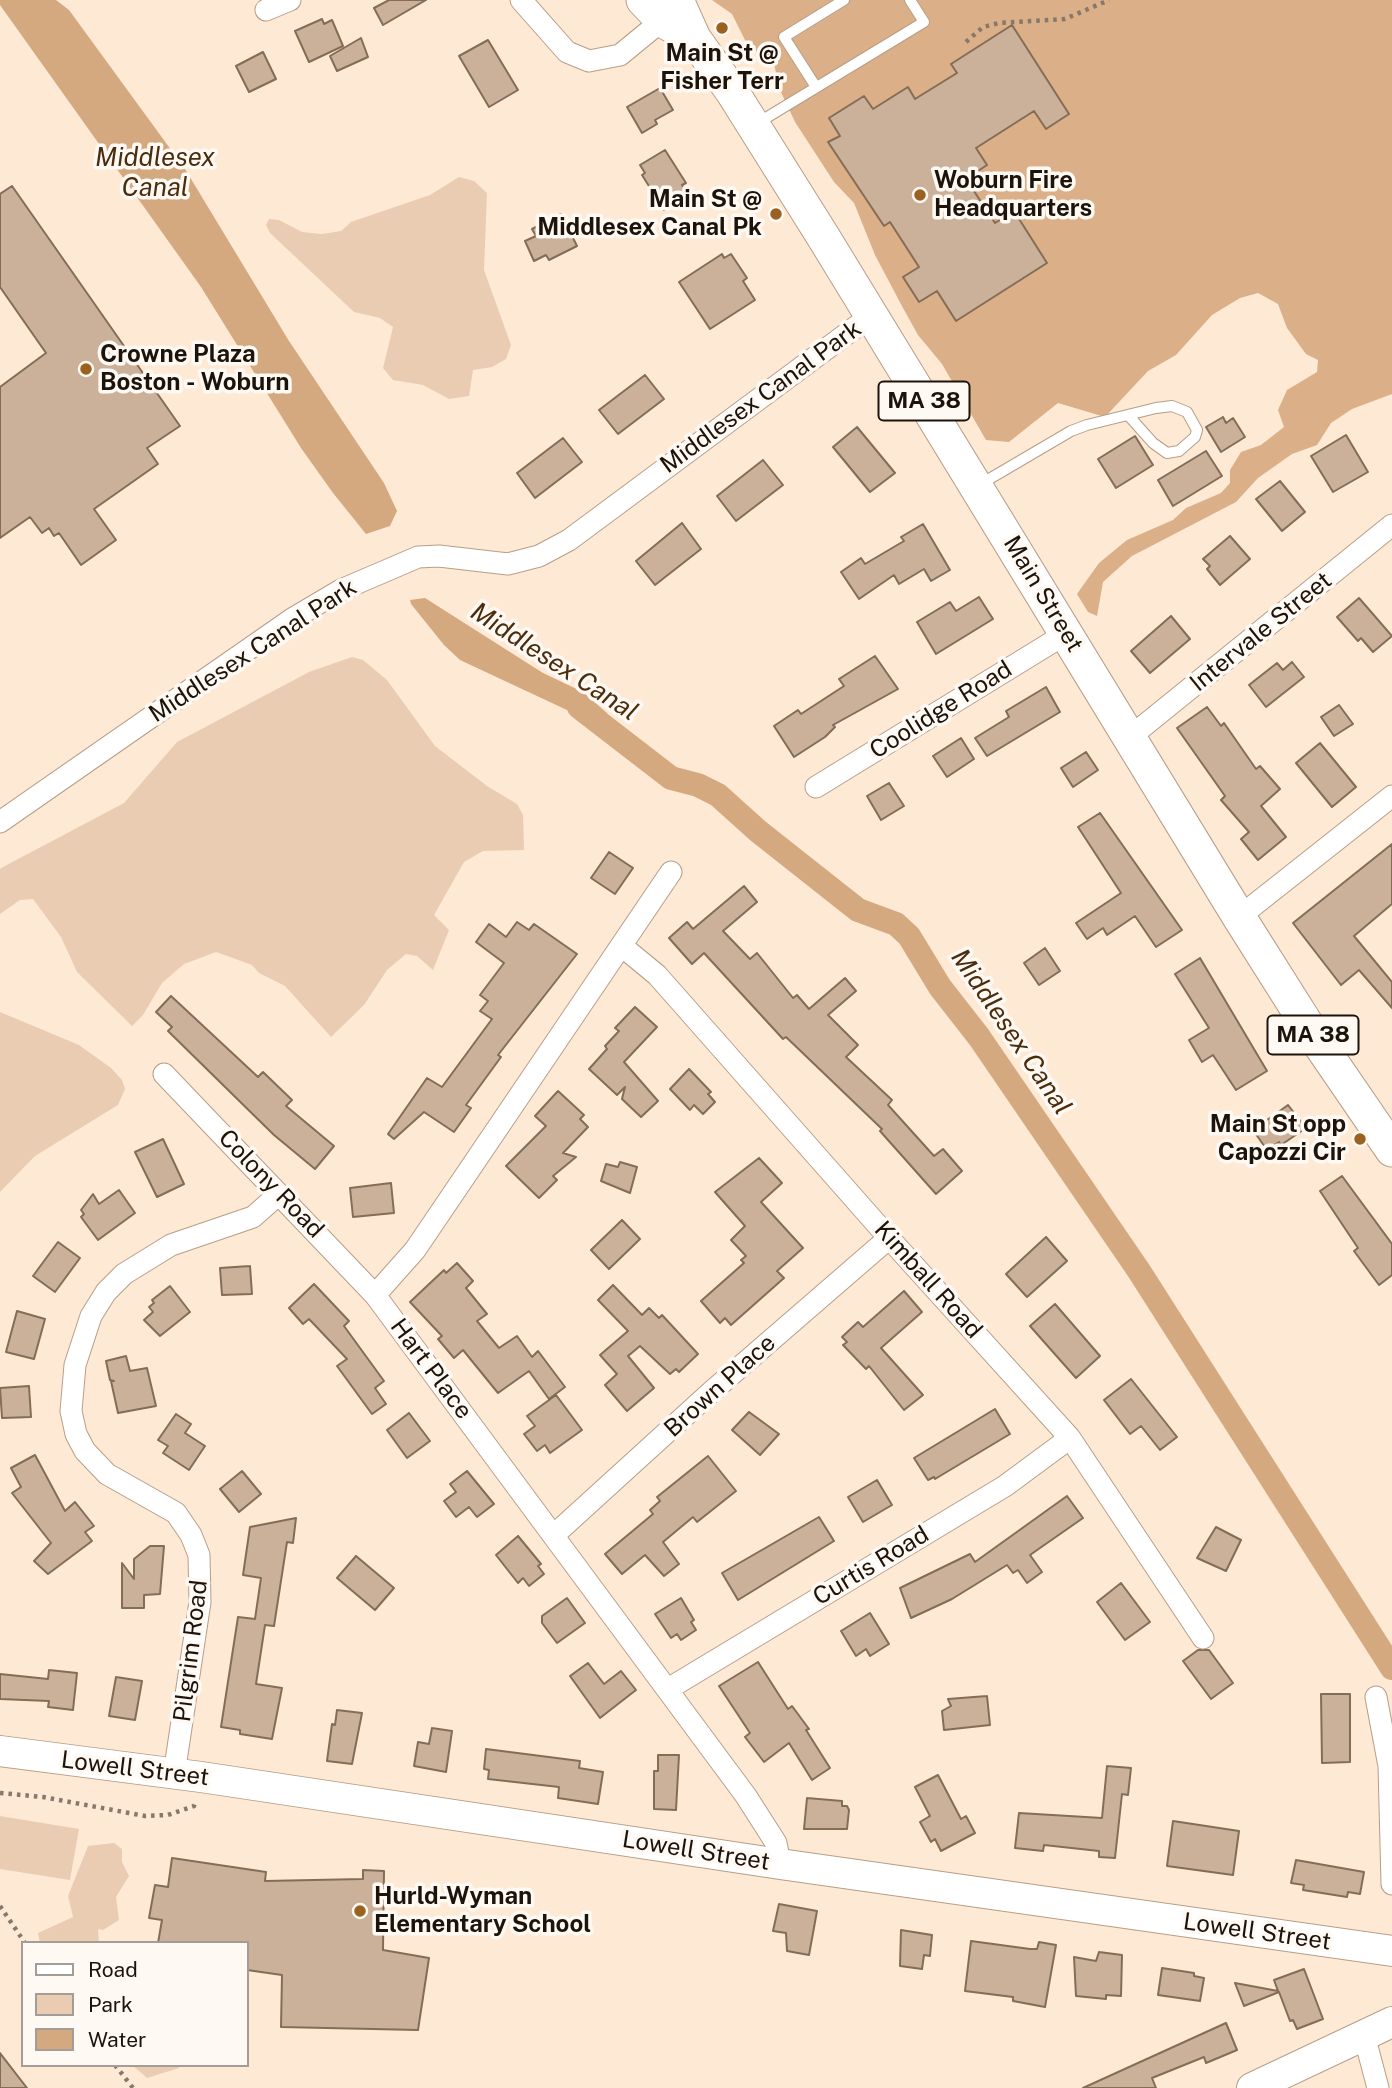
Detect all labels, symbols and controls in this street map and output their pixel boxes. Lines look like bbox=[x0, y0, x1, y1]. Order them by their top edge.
marker: Main St @ Fisher Terr bbox=[714, 20, 730, 36]
place label: Main St @ Fisher Terr bbox=[660, 40, 784, 96]
water label: Middlesex Canal bbox=[95, 142, 215, 204]
place label: Woburn Fire Headquarters bbox=[934, 167, 1092, 223]
place label: Main St @ Middlesex Canal Pk bbox=[537, 186, 762, 242]
marker: Woburn Fire Headquarters bbox=[912, 187, 928, 203]
marker: Main St @ Middlesex Canal Pk bbox=[768, 206, 784, 222]
street label: Middlesex Canal Park bbox=[655, 314, 867, 480]
place label: Crowne Plaza Boston - Woburn bbox=[100, 341, 290, 397]
marker: Crowne Plaza Boston - Woburn bbox=[78, 361, 94, 377]
road number: MA 38 bbox=[878, 382, 970, 420]
street label: Main Street bbox=[997, 531, 1089, 657]
street label: Intervale Street bbox=[1184, 566, 1338, 698]
street label: Middlesex Canal Park bbox=[144, 573, 362, 729]
water label: Middlesex Canal bbox=[464, 596, 644, 728]
street label: Coolidge Road bbox=[865, 655, 1017, 765]
water label: Middlesex Canal bbox=[944, 943, 1078, 1121]
road number: MA 38 bbox=[1268, 1016, 1358, 1054]
place label: Main St opp Capozzi Cir bbox=[1210, 1111, 1346, 1167]
street label: Colony Road bbox=[212, 1124, 330, 1244]
marker: Main St opp Capozzi Cir bbox=[1352, 1131, 1368, 1147]
street label: Kimball Road bbox=[868, 1216, 988, 1344]
street label: Hart Place bbox=[384, 1313, 478, 1425]
street label: Brown Place bbox=[659, 1329, 781, 1443]
street label: Curtis Road bbox=[808, 1520, 934, 1612]
street label: Pilgrim Road bbox=[168, 1578, 214, 1724]
street label: Lowell Street bbox=[59, 1746, 211, 1792]
street label: Lowell Street bbox=[620, 1825, 772, 1877]
place label: Hurld-Wyman Elementary School bbox=[374, 1883, 591, 1939]
marker: Hurld-Wyman Elementary School bbox=[352, 1903, 368, 1919]
street label: Lowell Street bbox=[1181, 1907, 1333, 1957]
legend bbox=[21, 1941, 248, 2067]
text: Road bbox=[88, 1957, 138, 1982]
text: Park bbox=[88, 1992, 133, 2017]
text: Water bbox=[88, 2027, 146, 2052]

